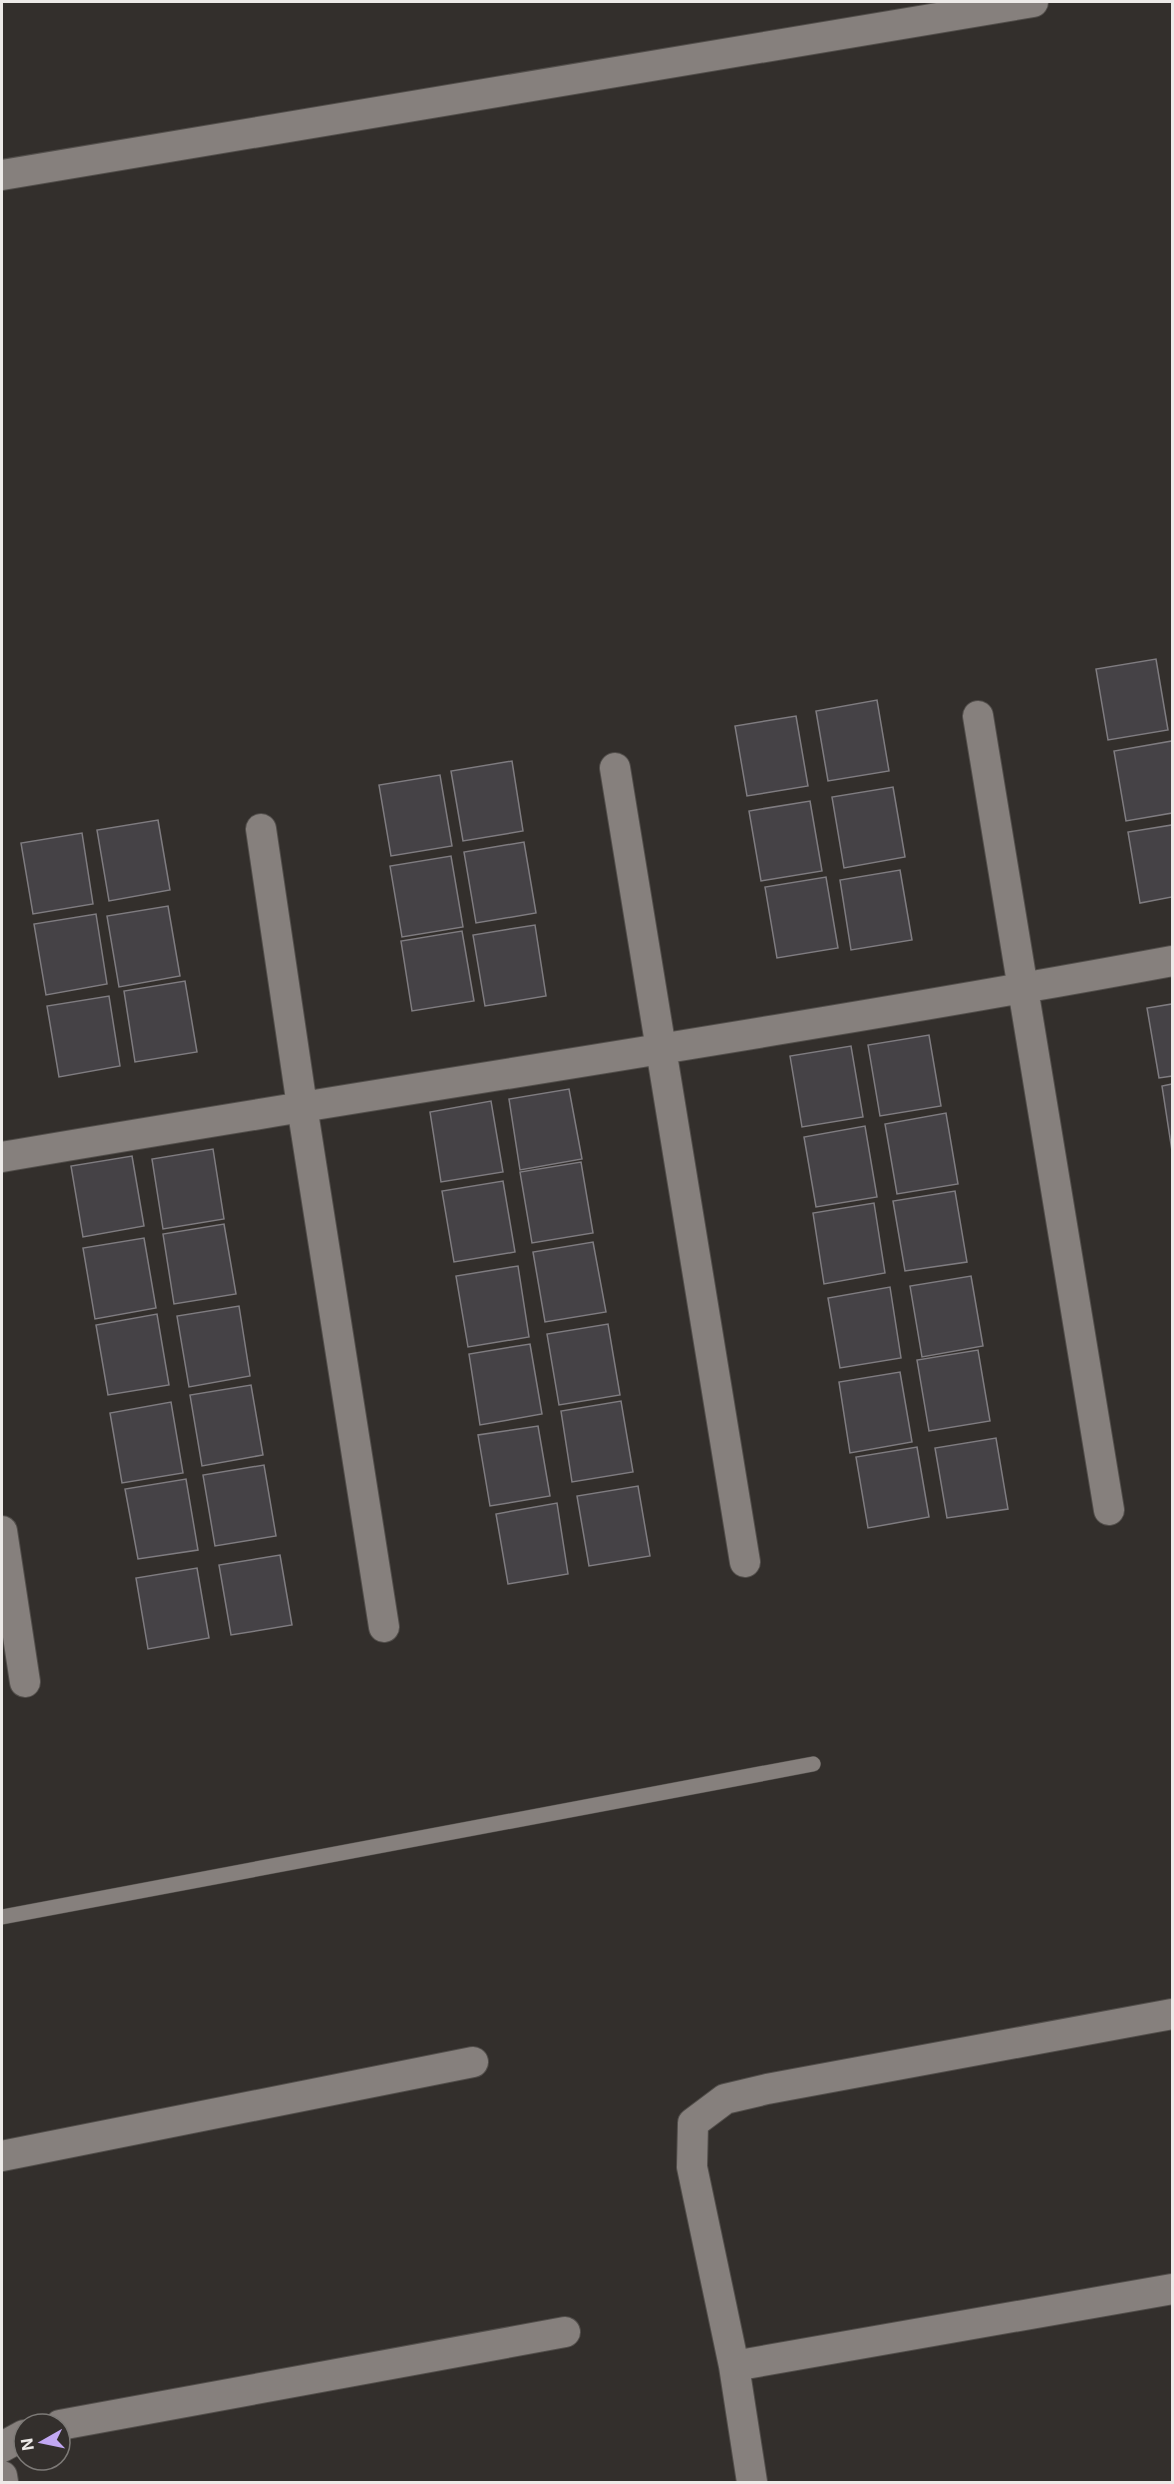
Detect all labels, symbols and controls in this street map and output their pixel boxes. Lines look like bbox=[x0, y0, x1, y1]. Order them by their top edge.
north arrow bbox=[12, 2412, 72, 2472]
text: N bbox=[16, 2437, 38, 2452]

